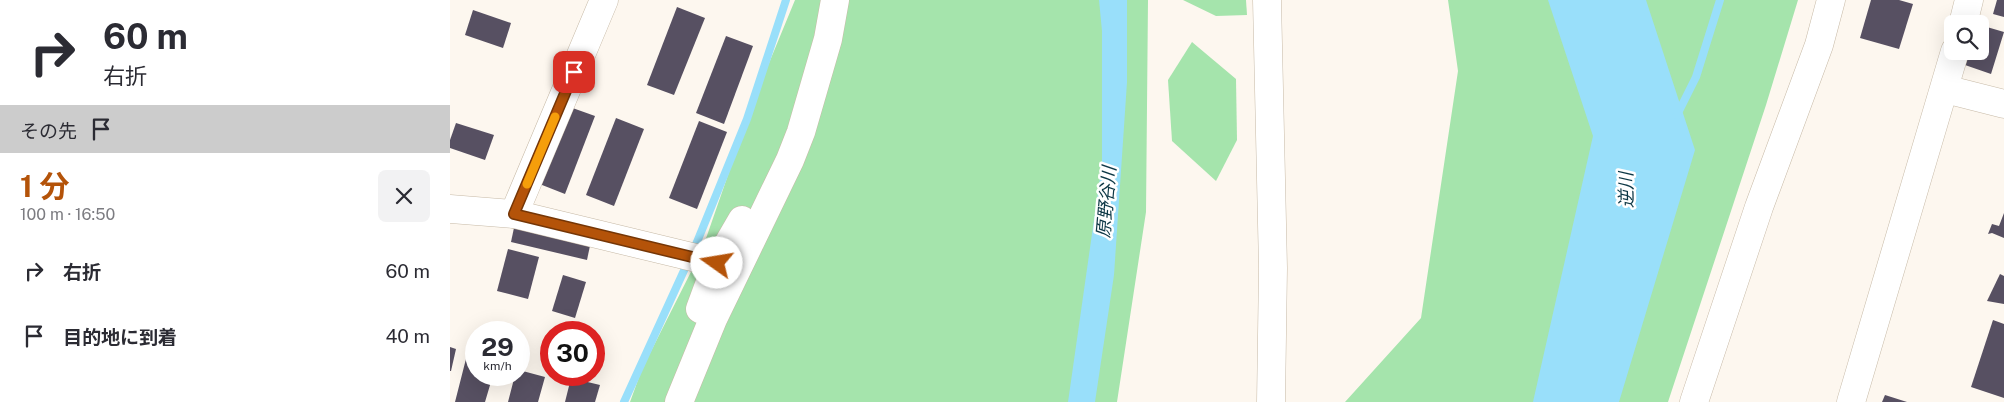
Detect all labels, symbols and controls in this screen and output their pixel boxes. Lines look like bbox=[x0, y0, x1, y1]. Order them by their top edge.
map controls bbox=[1944, 15, 1989, 60]
button: search bbox=[1944, 15, 1989, 60]
text: 60 m bbox=[103, 16, 188, 57]
icon: right bbox=[20, 20, 85, 85]
pin bbox=[553, 51, 595, 93]
icon: arrive bbox=[560, 58, 588, 86]
text: 右折 bbox=[103, 63, 147, 89]
icon: arrive bbox=[87, 115, 115, 143]
text: その先 bbox=[20, 120, 77, 142]
water label: 原野谷川 bbox=[1092, 163, 1120, 239]
text: 1 分 bbox=[20, 168, 70, 204]
button: close bbox=[378, 170, 430, 222]
water label: 逆川 bbox=[1615, 170, 1637, 208]
text: 100 m · 16:50 bbox=[20, 205, 115, 224]
position arrow bbox=[690, 236, 742, 288]
icon: right bbox=[20, 257, 48, 285]
text: 60 m bbox=[386, 260, 430, 282]
text: 右折 bbox=[63, 261, 101, 283]
speed limit sign: 30 bbox=[540, 321, 605, 386]
icon: arrive bbox=[20, 322, 48, 350]
text: 40 m bbox=[385, 325, 430, 347]
text: 目的地に到着 bbox=[63, 326, 177, 348]
text: 29 bbox=[481, 332, 514, 362]
text: km/h bbox=[483, 359, 512, 373]

